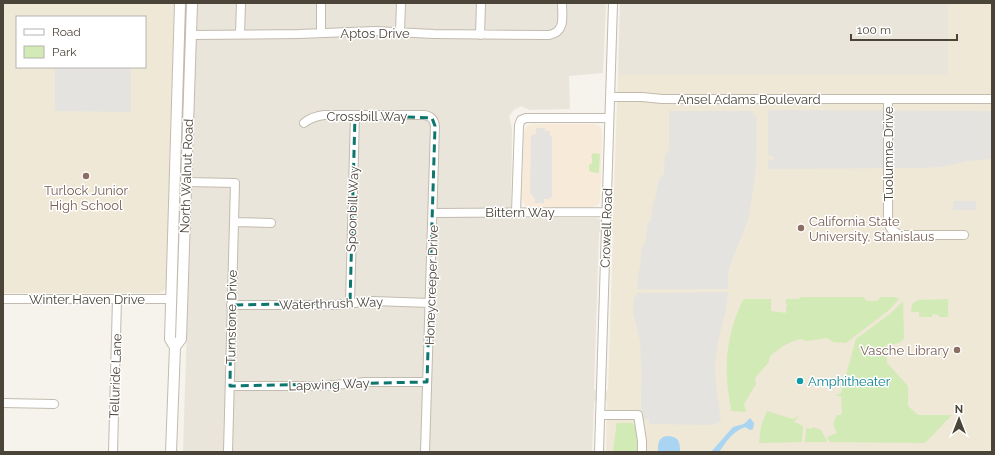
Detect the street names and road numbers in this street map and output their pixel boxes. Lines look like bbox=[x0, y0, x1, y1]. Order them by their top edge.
street label: Aptos Drive bbox=[340, 26, 410, 41]
street label: Ansel Adams Boulevard bbox=[677, 92, 821, 107]
street label: Tuolumne Drive bbox=[881, 106, 896, 202]
street label: Crossbill Way bbox=[327, 109, 407, 124]
street label: North Walnut Road bbox=[177, 118, 196, 234]
street label: Spoonbill Way bbox=[344, 166, 361, 252]
street label: Crowell Road bbox=[598, 188, 615, 268]
street label: Bittern Way bbox=[485, 205, 555, 220]
street label: Honeycreeper Drive bbox=[422, 224, 441, 345]
street label: Turnstone Drive bbox=[223, 269, 240, 364]
street label: Winter Haven Drive bbox=[29, 292, 145, 307]
street label: Waterthrush Way bbox=[279, 294, 383, 313]
street label: Telluride Lane bbox=[107, 333, 124, 419]
street label: Lapwing Way bbox=[288, 376, 370, 393]

